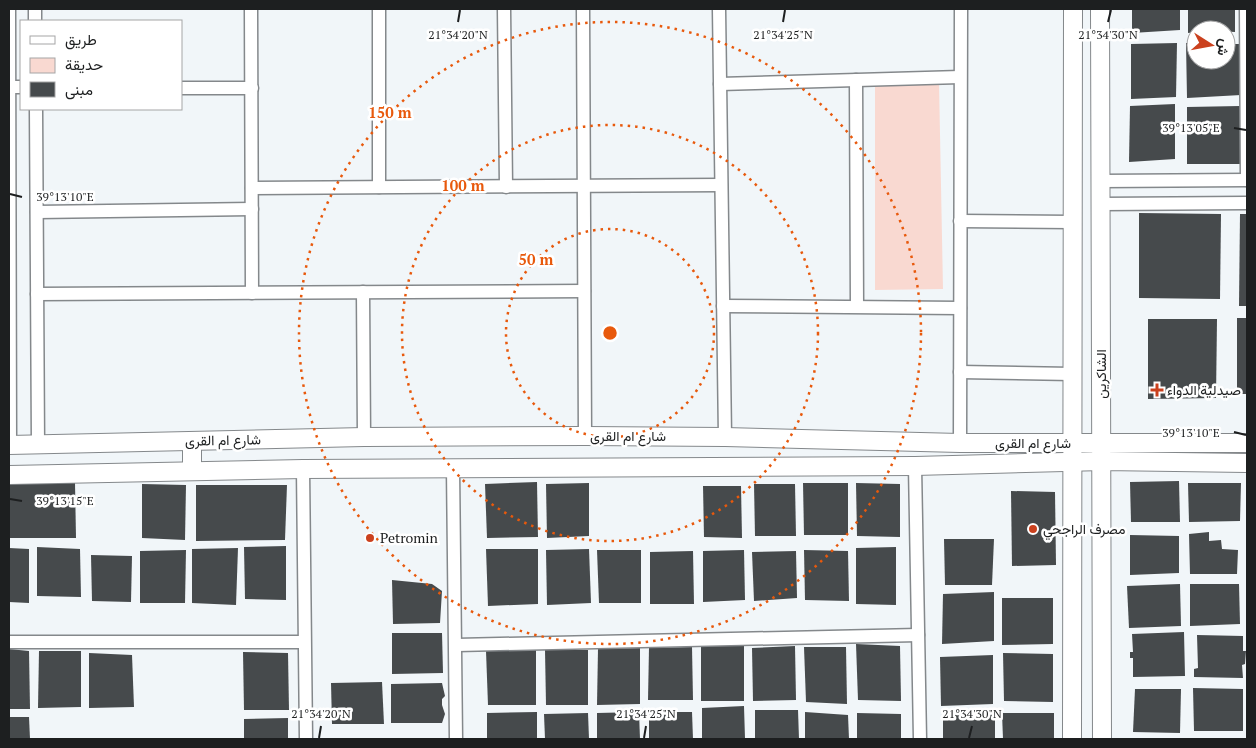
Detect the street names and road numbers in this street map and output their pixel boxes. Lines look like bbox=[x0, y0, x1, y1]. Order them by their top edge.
street label: الشاكرين bbox=[1091, 349, 1110, 399]
street label: شارع ام القرى bbox=[590, 426, 666, 447]
street label: شارع ام القرى bbox=[185, 429, 261, 452]
street label: شارع ام القرى bbox=[995, 433, 1071, 454]

